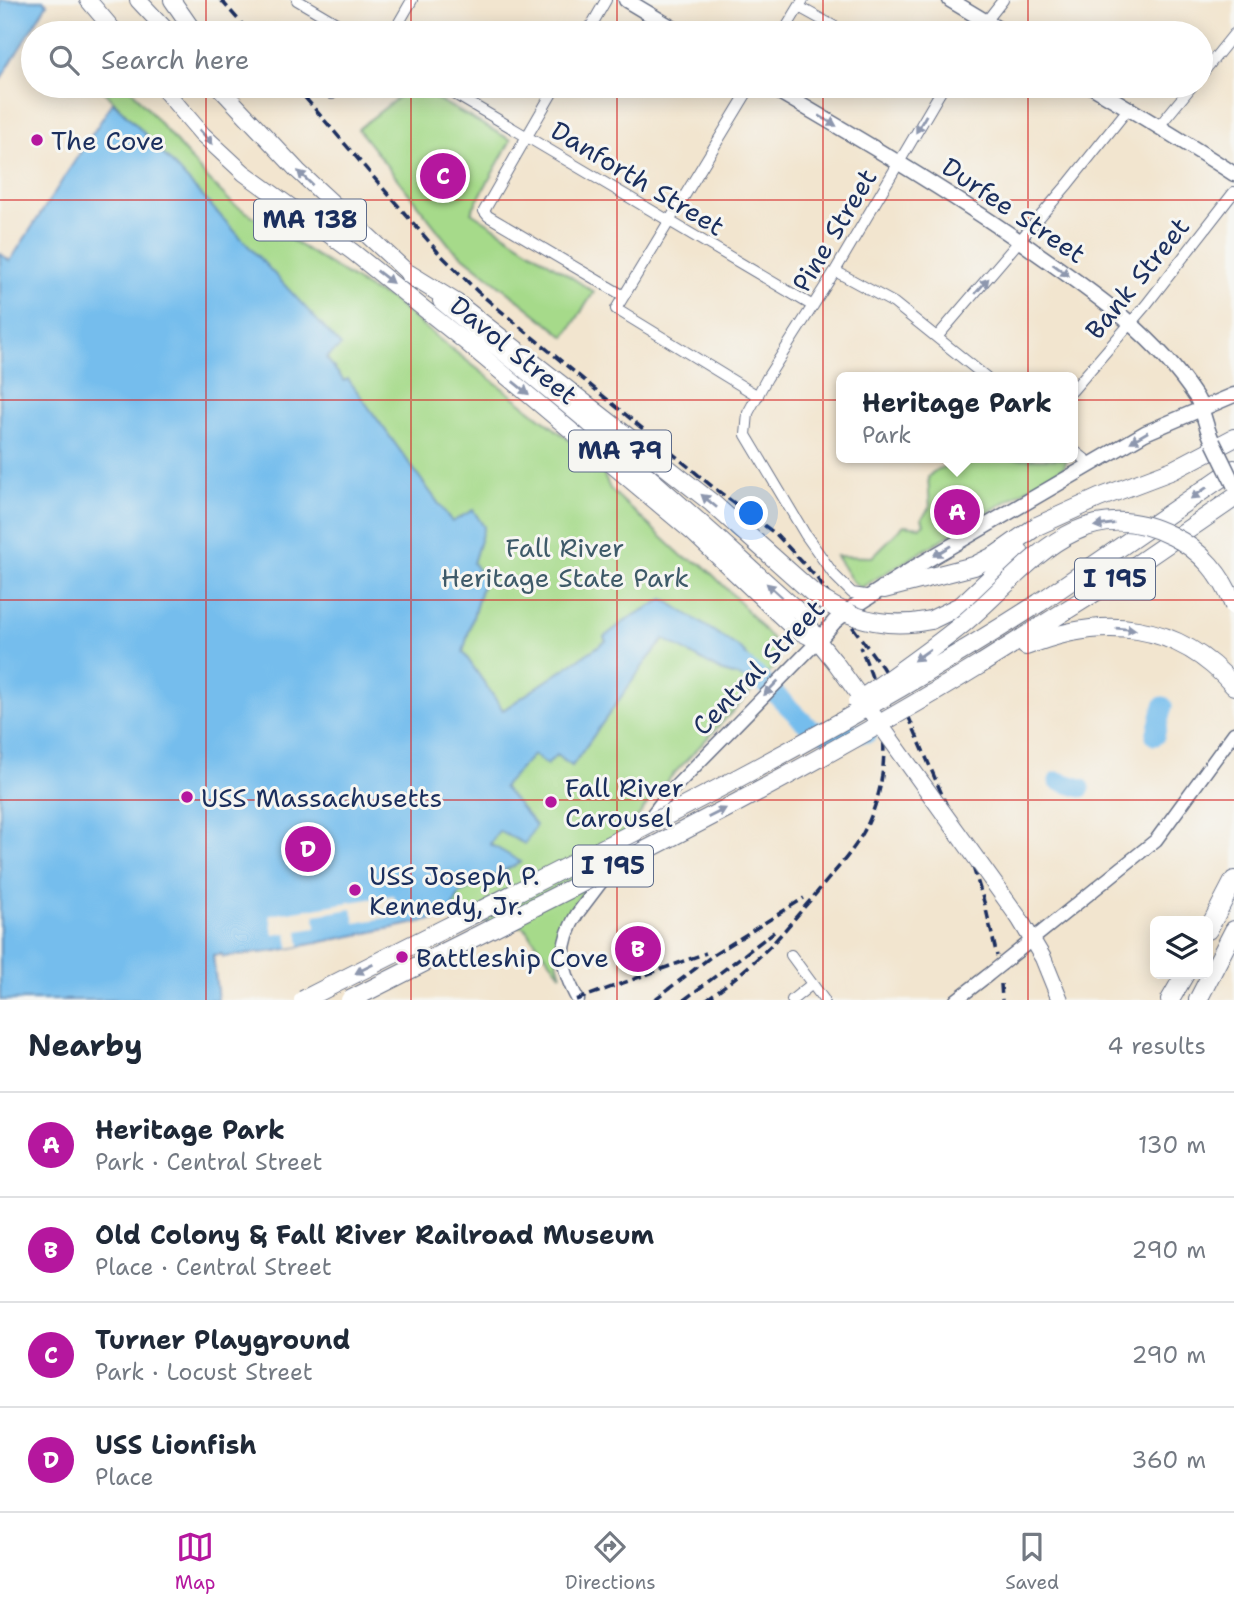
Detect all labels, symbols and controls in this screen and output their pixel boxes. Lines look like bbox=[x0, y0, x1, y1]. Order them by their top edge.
search box bbox=[21, 21, 1213, 98]
icon: search bbox=[45, 41, 83, 79]
text: Search here bbox=[101, 42, 250, 77]
street label: Danforth Street bbox=[545, 112, 731, 244]
one-way arrow bbox=[819, 114, 838, 127]
one-way arrow bbox=[915, 115, 927, 134]
place label: The Cove bbox=[51, 123, 165, 158]
one-way arrow bbox=[197, 128, 213, 145]
marker: The Cove bbox=[29, 132, 45, 148]
street label: Durfee Street bbox=[935, 149, 1093, 271]
pin: C bbox=[420, 150, 466, 202]
street label: Pine Street bbox=[784, 162, 884, 298]
one-way arrow bbox=[297, 170, 314, 186]
road number: MA 138 bbox=[254, 200, 366, 240]
street label: Bank Street bbox=[1077, 210, 1197, 346]
one-way arrow bbox=[1052, 262, 1070, 276]
one-way arrow bbox=[375, 270, 393, 285]
one-way arrow bbox=[974, 277, 990, 295]
street label: Davol Street bbox=[443, 288, 585, 412]
popup bbox=[836, 372, 1078, 463]
one-way arrow bbox=[513, 380, 530, 395]
text: Heritage Park bbox=[862, 385, 1052, 420]
text: Park bbox=[862, 420, 911, 450]
road number: MA 79 bbox=[569, 430, 671, 472]
one-way arrow bbox=[1129, 431, 1148, 443]
pin: A bbox=[934, 486, 980, 538]
one-way arrow bbox=[1190, 486, 1208, 500]
one-way arrow bbox=[701, 494, 718, 509]
your location bbox=[734, 496, 768, 530]
one-way arrow bbox=[1093, 519, 1115, 530]
park label: Fall River Heritage State Park bbox=[441, 530, 689, 595]
one-way arrow bbox=[933, 545, 952, 558]
road number: I 195 bbox=[1075, 558, 1155, 600]
one-way arrow bbox=[765, 582, 783, 598]
street label: Central Street bbox=[684, 591, 832, 743]
one-way arrow bbox=[1115, 624, 1137, 635]
one-way arrow bbox=[913, 648, 931, 662]
one-way arrow bbox=[763, 679, 780, 695]
place label: Fall River Carousel bbox=[565, 770, 684, 835]
place label: USS Massachusetts bbox=[201, 780, 442, 815]
marker: USS Massachusetts bbox=[179, 789, 195, 805]
marker: Fall River Carousel bbox=[543, 794, 559, 810]
one-way arrow bbox=[707, 807, 727, 819]
pin: D bbox=[285, 823, 331, 875]
road number: I 195 bbox=[573, 846, 653, 886]
place label: USS Joseph P. Kennedy, Jr. bbox=[369, 858, 540, 923]
marker: USS Joseph P. Kennedy, Jr. bbox=[347, 882, 363, 898]
map controls bbox=[1150, 916, 1213, 979]
button: layers bbox=[1150, 916, 1213, 979]
pin: B bbox=[615, 923, 661, 975]
place label: Battleship Cove bbox=[416, 940, 609, 975]
marker: Battleship Cove bbox=[394, 949, 410, 965]
one-way arrow bbox=[354, 964, 374, 975]
text: Nearby bbox=[28, 1025, 143, 1066]
text: 4 results bbox=[1107, 1031, 1206, 1061]
text: Heritage Park bbox=[95, 1112, 285, 1147]
text: A bbox=[42, 1130, 60, 1160]
text: 130 m bbox=[1138, 1130, 1206, 1160]
text: Park · Central Street bbox=[95, 1147, 323, 1177]
text: Old Colony & Fall River Railroad Museum bbox=[95, 1217, 654, 1252]
text: B bbox=[44, 1235, 58, 1265]
text: 290 m bbox=[1132, 1235, 1206, 1265]
text: Place · Central Street bbox=[95, 1252, 332, 1282]
text: Turner Playground bbox=[95, 1322, 350, 1357]
text: C bbox=[44, 1340, 58, 1370]
text: 290 m bbox=[1132, 1340, 1206, 1370]
text: Park · Locust Street bbox=[95, 1357, 313, 1387]
text: USS Lionfish bbox=[95, 1427, 257, 1462]
text: D bbox=[43, 1445, 59, 1475]
text: 360 m bbox=[1131, 1445, 1206, 1475]
text: Place bbox=[95, 1462, 154, 1492]
tab: Map bbox=[175, 1528, 215, 1595]
tab: Directions bbox=[565, 1528, 656, 1595]
tab: Saved bbox=[1005, 1528, 1059, 1595]

